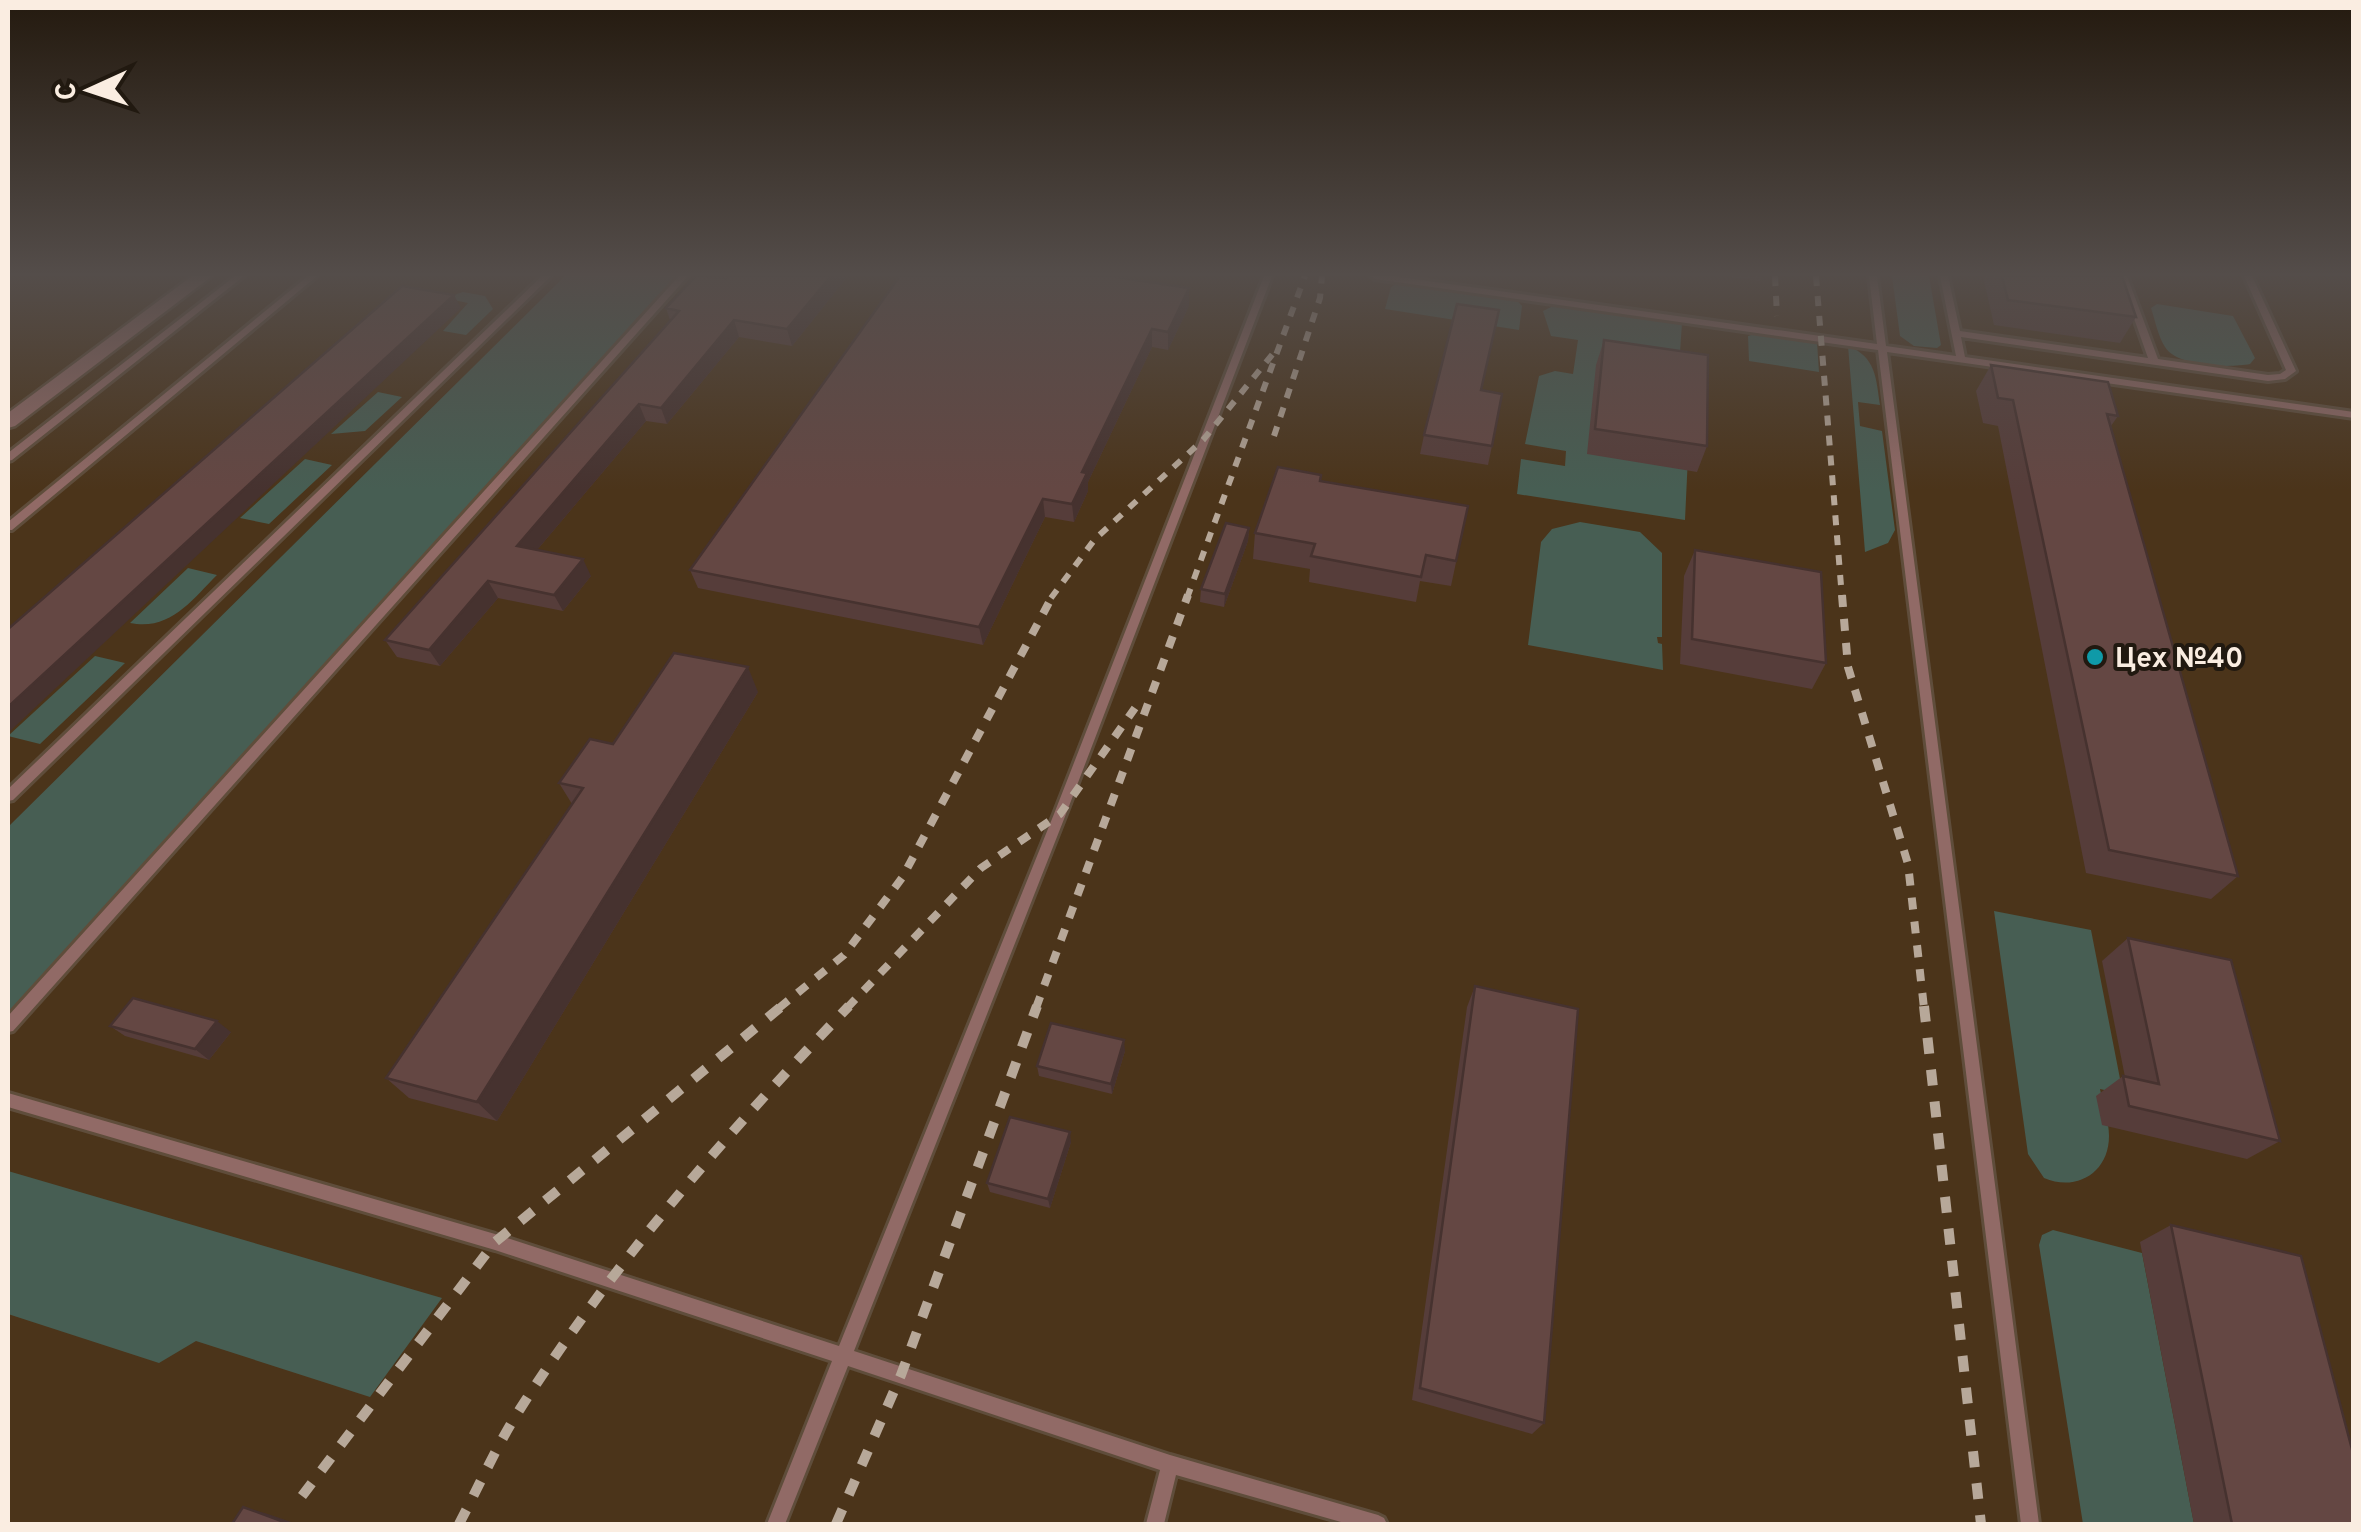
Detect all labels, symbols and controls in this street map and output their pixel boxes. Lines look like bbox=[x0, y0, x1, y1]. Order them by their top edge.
north arrow bbox=[40, 40, 140, 140]
text: С bbox=[50, 81, 86, 101]
place label: Цех №40 bbox=[2115, 642, 2243, 678]
marker: Цех №40 bbox=[2084, 646, 2106, 668]

